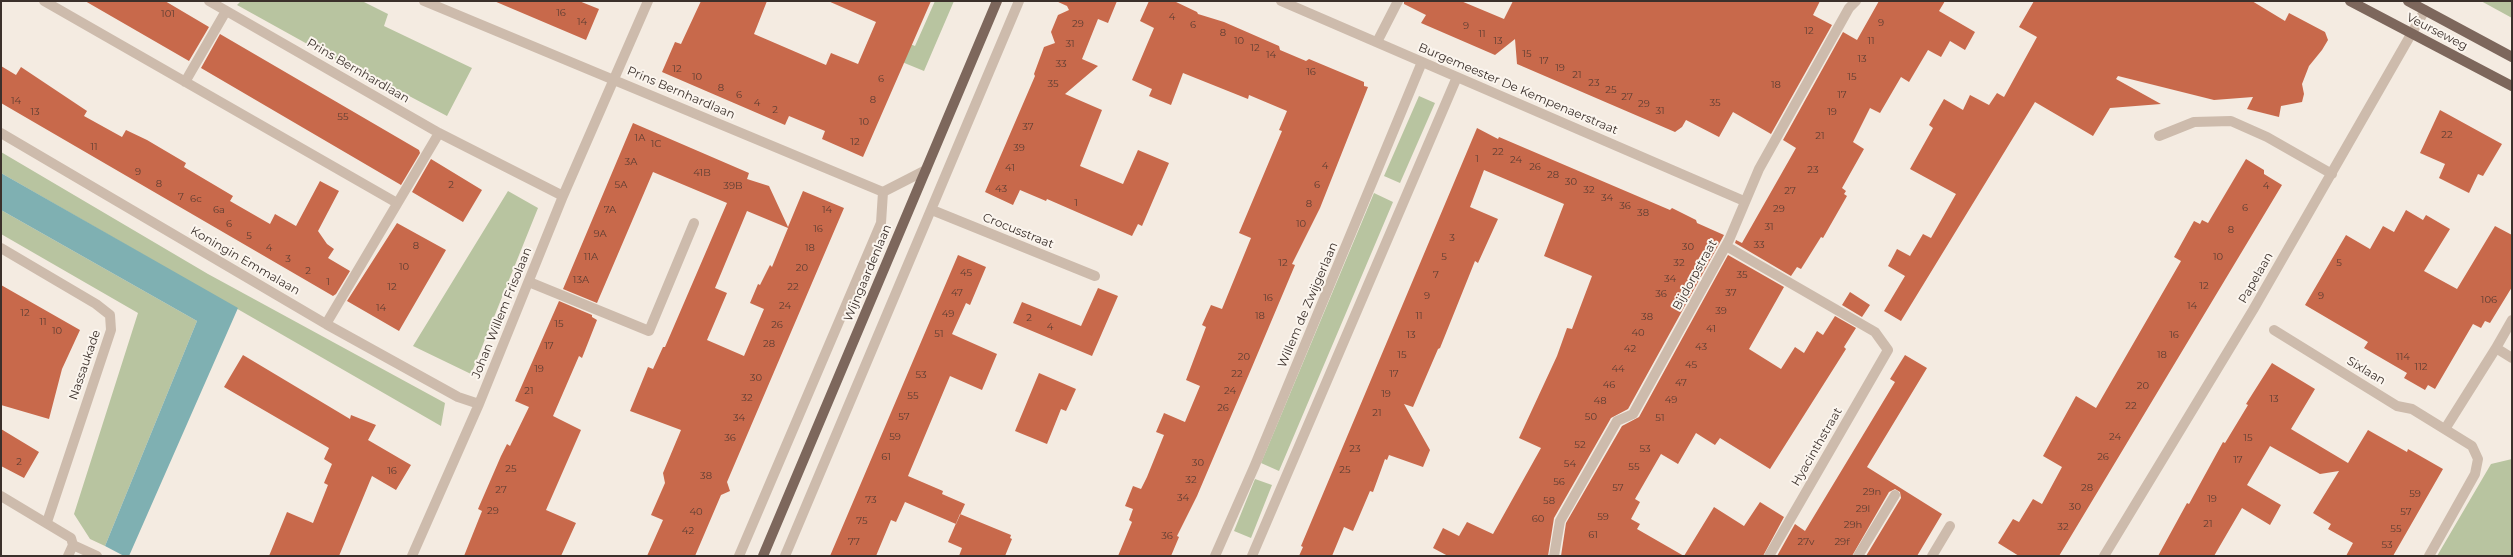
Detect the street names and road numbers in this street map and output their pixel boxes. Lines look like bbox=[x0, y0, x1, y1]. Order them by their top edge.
street label: Veurseweg bbox=[2404, 10, 2470, 54]
street label: Prins Bernhardlaan bbox=[304, 36, 412, 106]
street label: Burgemeester De Kempenaerstraat bbox=[1416, 40, 1620, 138]
street label: Prins Bernhardlaan bbox=[625, 64, 737, 122]
street label: Crocusstraat bbox=[980, 210, 1056, 252]
street label: Wijngaardenlaan bbox=[841, 222, 895, 324]
street label: Koningin Emmalaan bbox=[188, 224, 302, 298]
street label: Bijdorpstraat bbox=[1670, 237, 1720, 313]
street label: Willem de Zwijgerlaan bbox=[1275, 240, 1341, 370]
street label: Johan Willem Frisolaan bbox=[469, 245, 535, 381]
street label: Papelaan bbox=[2236, 250, 2276, 306]
street label: Nassaukade bbox=[66, 328, 104, 402]
street label: Sixlaan bbox=[2344, 354, 2388, 388]
street label: Hyacinthstraat bbox=[1789, 405, 1845, 489]

